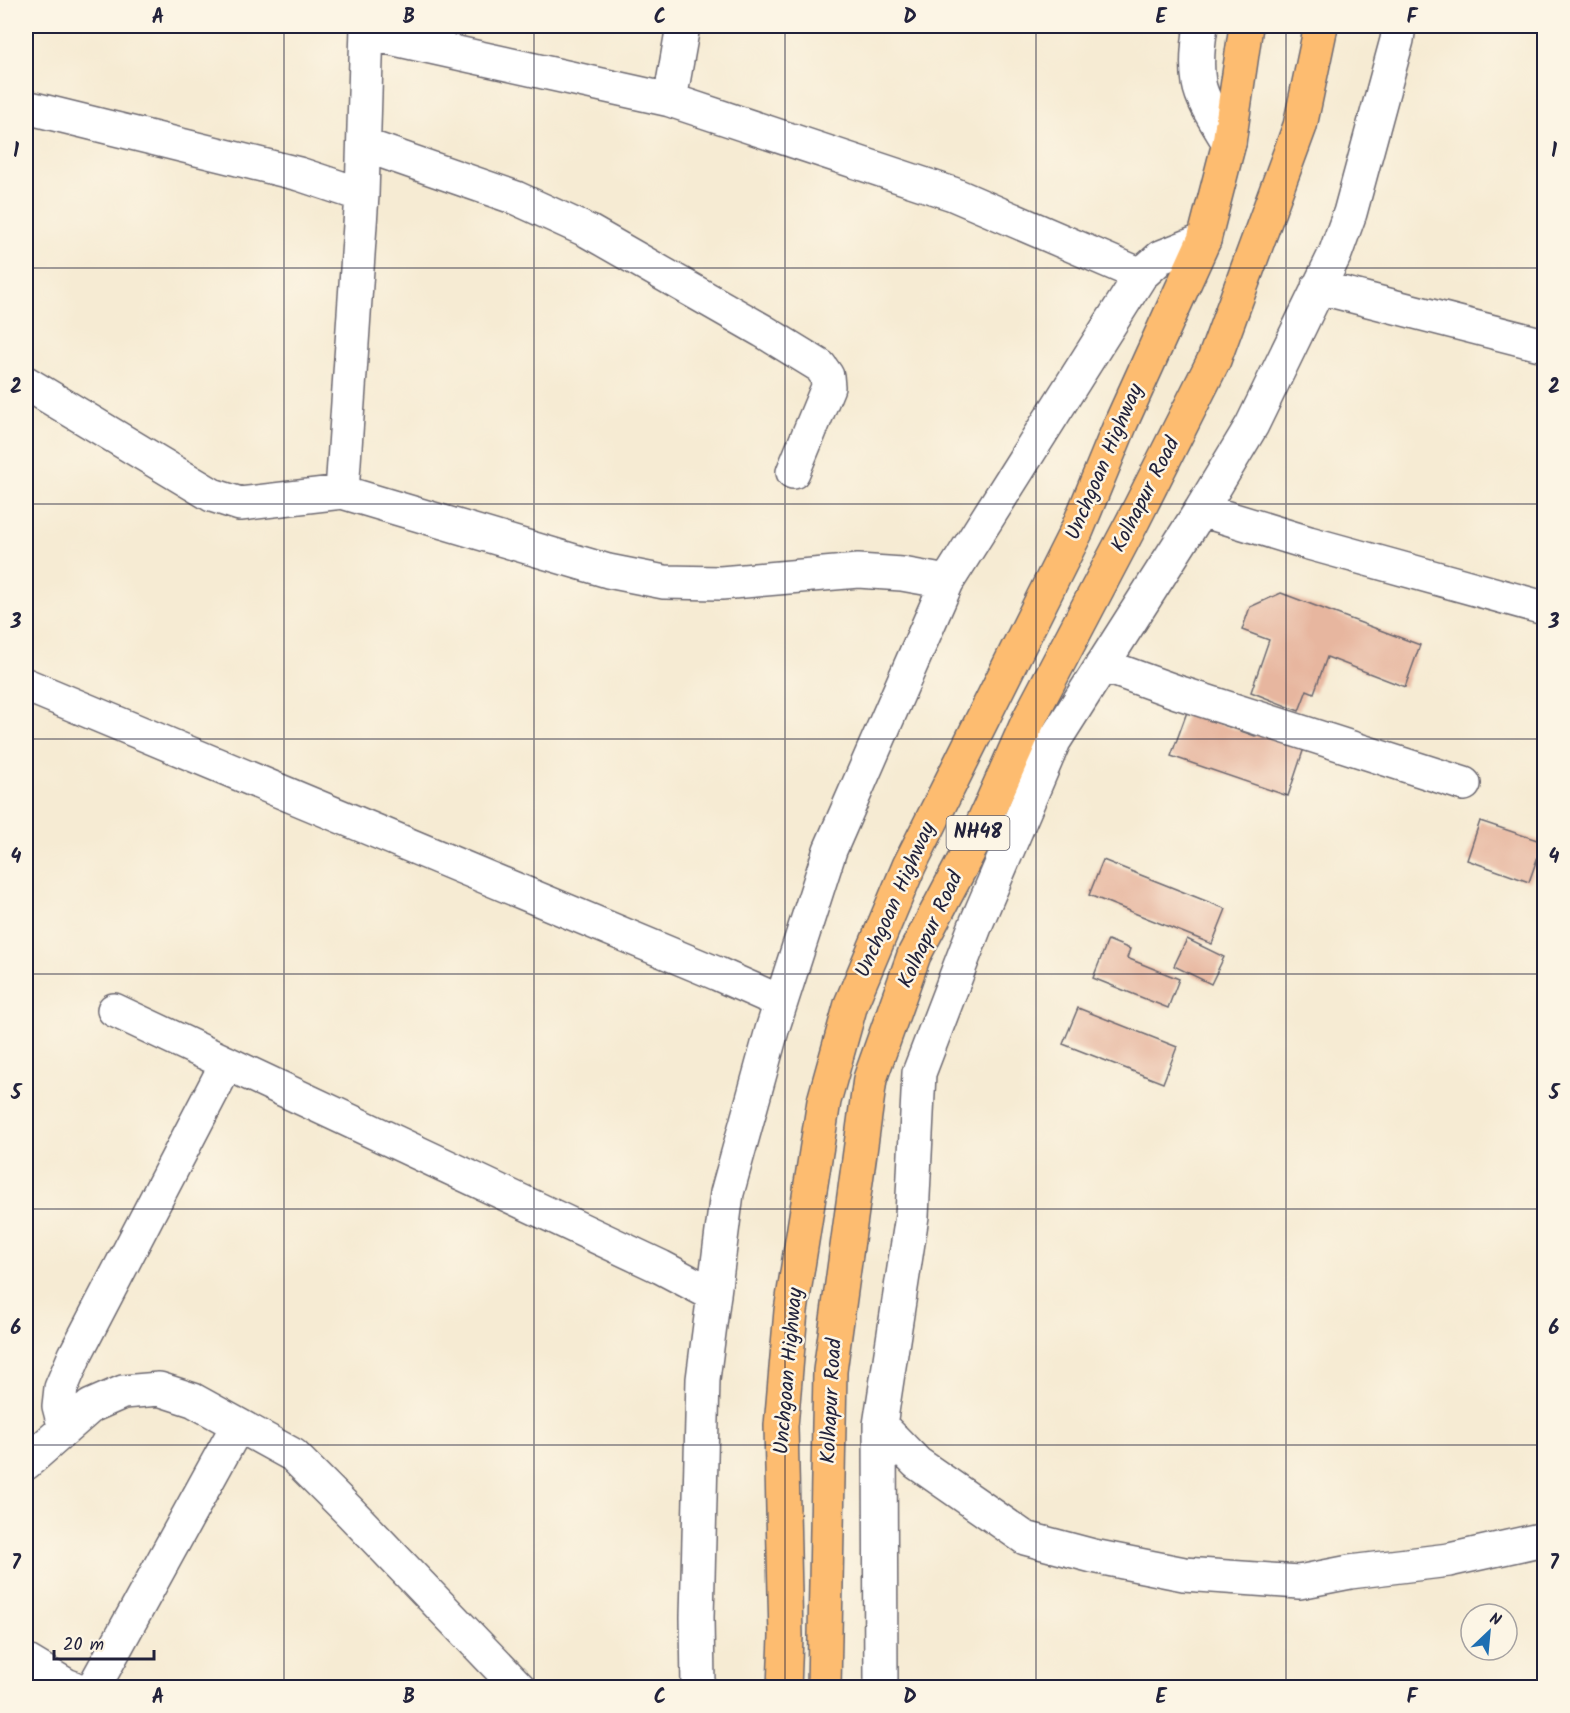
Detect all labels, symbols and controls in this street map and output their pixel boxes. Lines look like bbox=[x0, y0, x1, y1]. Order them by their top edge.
text: A bbox=[152, 2, 164, 34]
text: B bbox=[403, 2, 415, 34]
text: C bbox=[654, 2, 666, 34]
text: D bbox=[903, 2, 917, 34]
text: E bbox=[1155, 2, 1167, 34]
text: F bbox=[1407, 2, 1419, 34]
text: 1 bbox=[13, 136, 19, 168]
text: 1 bbox=[1551, 136, 1557, 168]
text: 2 bbox=[10, 372, 22, 404]
text: 2 bbox=[1548, 372, 1560, 404]
street label: Unchgoan Highway bbox=[1057, 378, 1153, 546]
street label: Kolhapur Road bbox=[1103, 431, 1189, 559]
text: 3 bbox=[10, 607, 22, 639]
text: 3 bbox=[1548, 607, 1560, 639]
road number: NH48 bbox=[946, 816, 1010, 850]
street label: Unchgoan Highway bbox=[847, 817, 945, 983]
text: 4 bbox=[11, 842, 22, 874]
text: 4 bbox=[1549, 842, 1560, 874]
street label: Kolhapur Road bbox=[889, 866, 973, 994]
text: 5 bbox=[10, 1078, 23, 1110]
text: 5 bbox=[1548, 1078, 1561, 1110]
street label: Unchgoan Highway bbox=[765, 1286, 813, 1456]
text: 6 bbox=[11, 1313, 22, 1345]
text: 6 bbox=[1549, 1313, 1560, 1345]
street label: Kolhapur Road bbox=[812, 1337, 852, 1465]
text: 7 bbox=[11, 1548, 21, 1580]
text: 7 bbox=[1549, 1548, 1559, 1580]
north arrow bbox=[1459, 1602, 1519, 1662]
text: N bbox=[1485, 1606, 1505, 1633]
scale bar bbox=[54, 1623, 154, 1661]
text: 20 m bbox=[63, 1631, 104, 1660]
text: A bbox=[152, 1682, 164, 1713]
text: B bbox=[403, 1682, 415, 1713]
text: C bbox=[654, 1682, 666, 1713]
text: D bbox=[903, 1682, 917, 1713]
text: E bbox=[1155, 1682, 1167, 1713]
text: F bbox=[1407, 1682, 1419, 1713]

